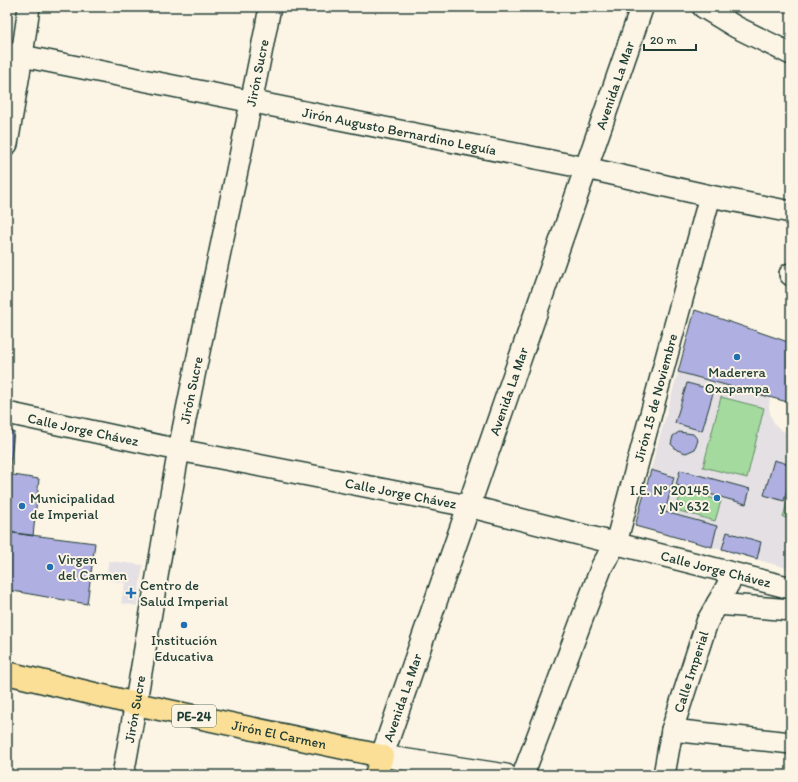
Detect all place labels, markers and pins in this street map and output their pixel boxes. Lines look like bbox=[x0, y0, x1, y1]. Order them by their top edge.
marker: Maderera Oxapampa bbox=[732, 352, 742, 362]
place label: Maderera Oxapampa bbox=[705, 364, 770, 397]
place label: I.E. Nº 20145 y Nº 632 bbox=[630, 482, 710, 515]
place label: Municipalidad de Imperial bbox=[30, 490, 115, 523]
marker: I.E. Nº 20145 y Nº 632 bbox=[712, 493, 722, 503]
marker: Municipalidad de Imperial bbox=[17, 501, 27, 511]
place label: Virgen del Carmen bbox=[58, 551, 127, 584]
marker: Virgen del Carmen bbox=[45, 562, 55, 572]
place label: Centro de Salud Imperial bbox=[140, 577, 228, 610]
marker: Centro de Salud Imperial bbox=[125, 587, 137, 599]
marker: Institución Educativa bbox=[179, 620, 189, 630]
place label: Institución Educativa bbox=[151, 632, 217, 665]

